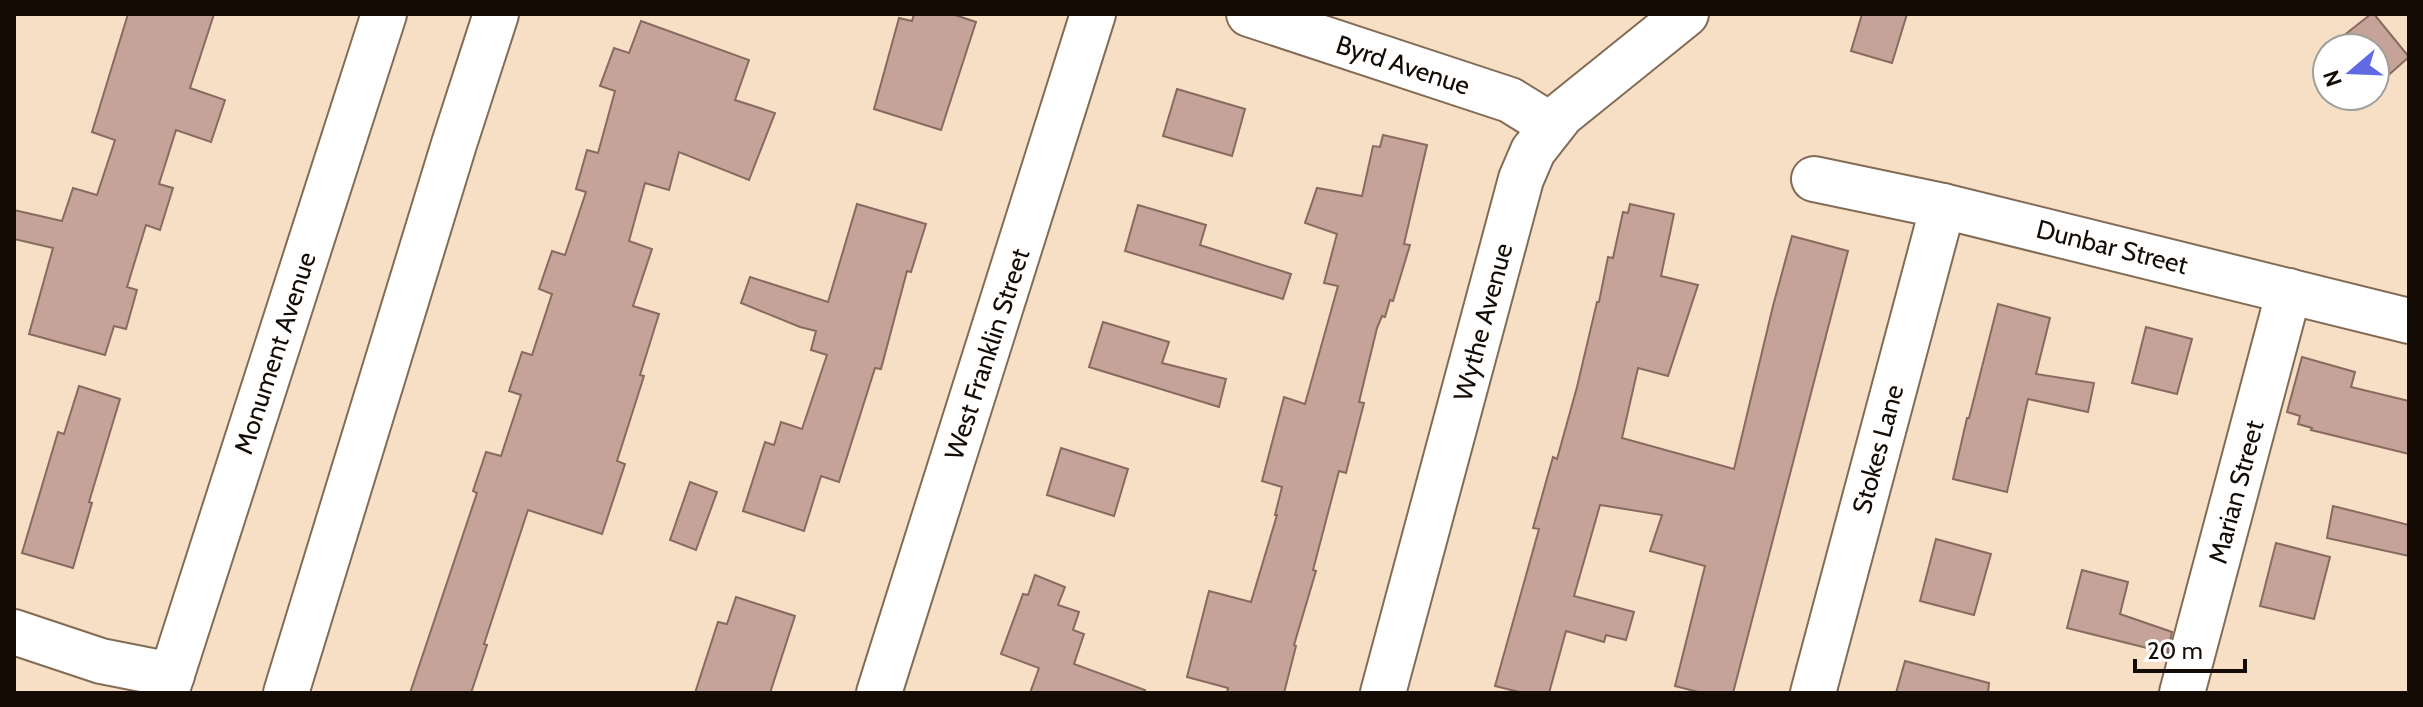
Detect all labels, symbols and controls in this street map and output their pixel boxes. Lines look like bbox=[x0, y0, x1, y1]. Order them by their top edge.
street label: Byrd Avenue bbox=[1332, 28, 1474, 102]
north arrow bbox=[2311, 32, 2391, 112]
text: N bbox=[2317, 67, 2348, 90]
street label: Dunbar Street bbox=[2033, 213, 2191, 281]
street label: Wythe Avenue bbox=[1447, 240, 1519, 404]
street label: West Franklin Street bbox=[938, 244, 1036, 464]
street label: Monument Avenue bbox=[227, 248, 323, 458]
street label: Stokes Lane bbox=[1845, 381, 1911, 517]
street label: Marian Street bbox=[2202, 417, 2271, 567]
scale bar bbox=[2135, 623, 2245, 673]
text: 20 m bbox=[2147, 636, 2203, 665]

